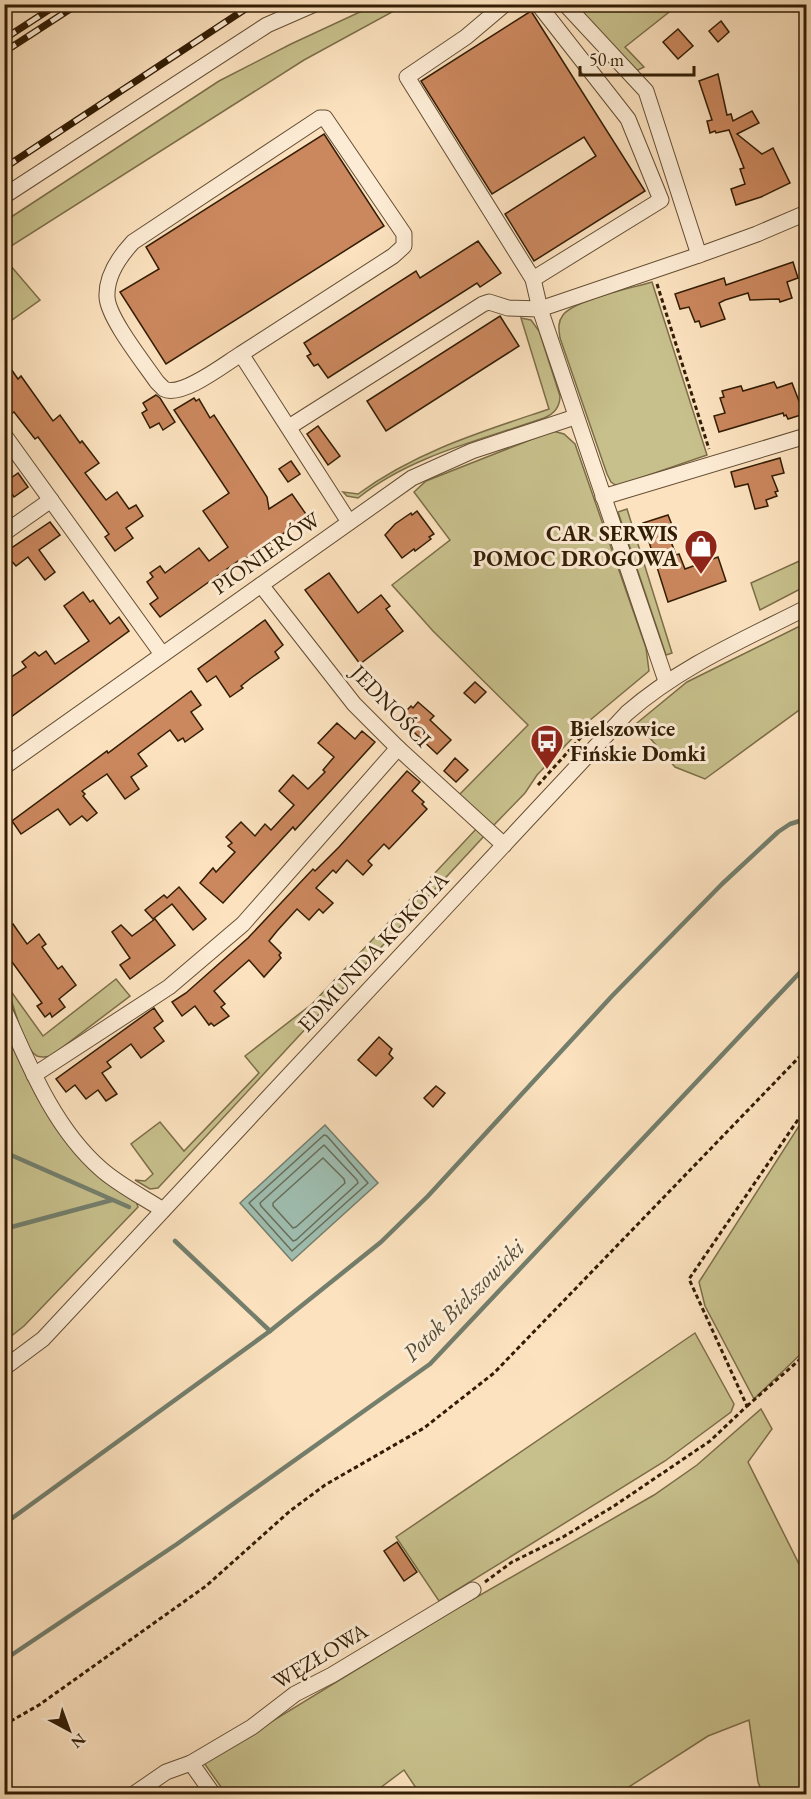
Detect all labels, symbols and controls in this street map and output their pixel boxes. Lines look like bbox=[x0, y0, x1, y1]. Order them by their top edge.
scale bar bbox=[580, 39, 694, 77]
text: 50 m bbox=[589, 48, 624, 71]
street label: PIONIERÓW bbox=[206, 505, 326, 601]
place label: CAR SERWIS POMOC DROGOWA bbox=[473, 519, 678, 573]
shop icon: CAR SERWIS POMOC DROGOWA bbox=[683, 528, 719, 575]
street label: JEDNOŚCI bbox=[343, 657, 438, 754]
place label: Bielszowice Fińskie Domki bbox=[570, 714, 706, 768]
bus stop icon: Bielszowice Fińskie Domki bbox=[529, 723, 565, 770]
street label: EDMUNDA KOKOTA bbox=[291, 865, 455, 1038]
water label: Potok Bielszowicki bbox=[395, 1231, 532, 1368]
street label: WĘZŁOWA bbox=[267, 1616, 374, 1696]
north arrow bbox=[39, 1700, 99, 1760]
text: N bbox=[67, 1729, 90, 1753]

